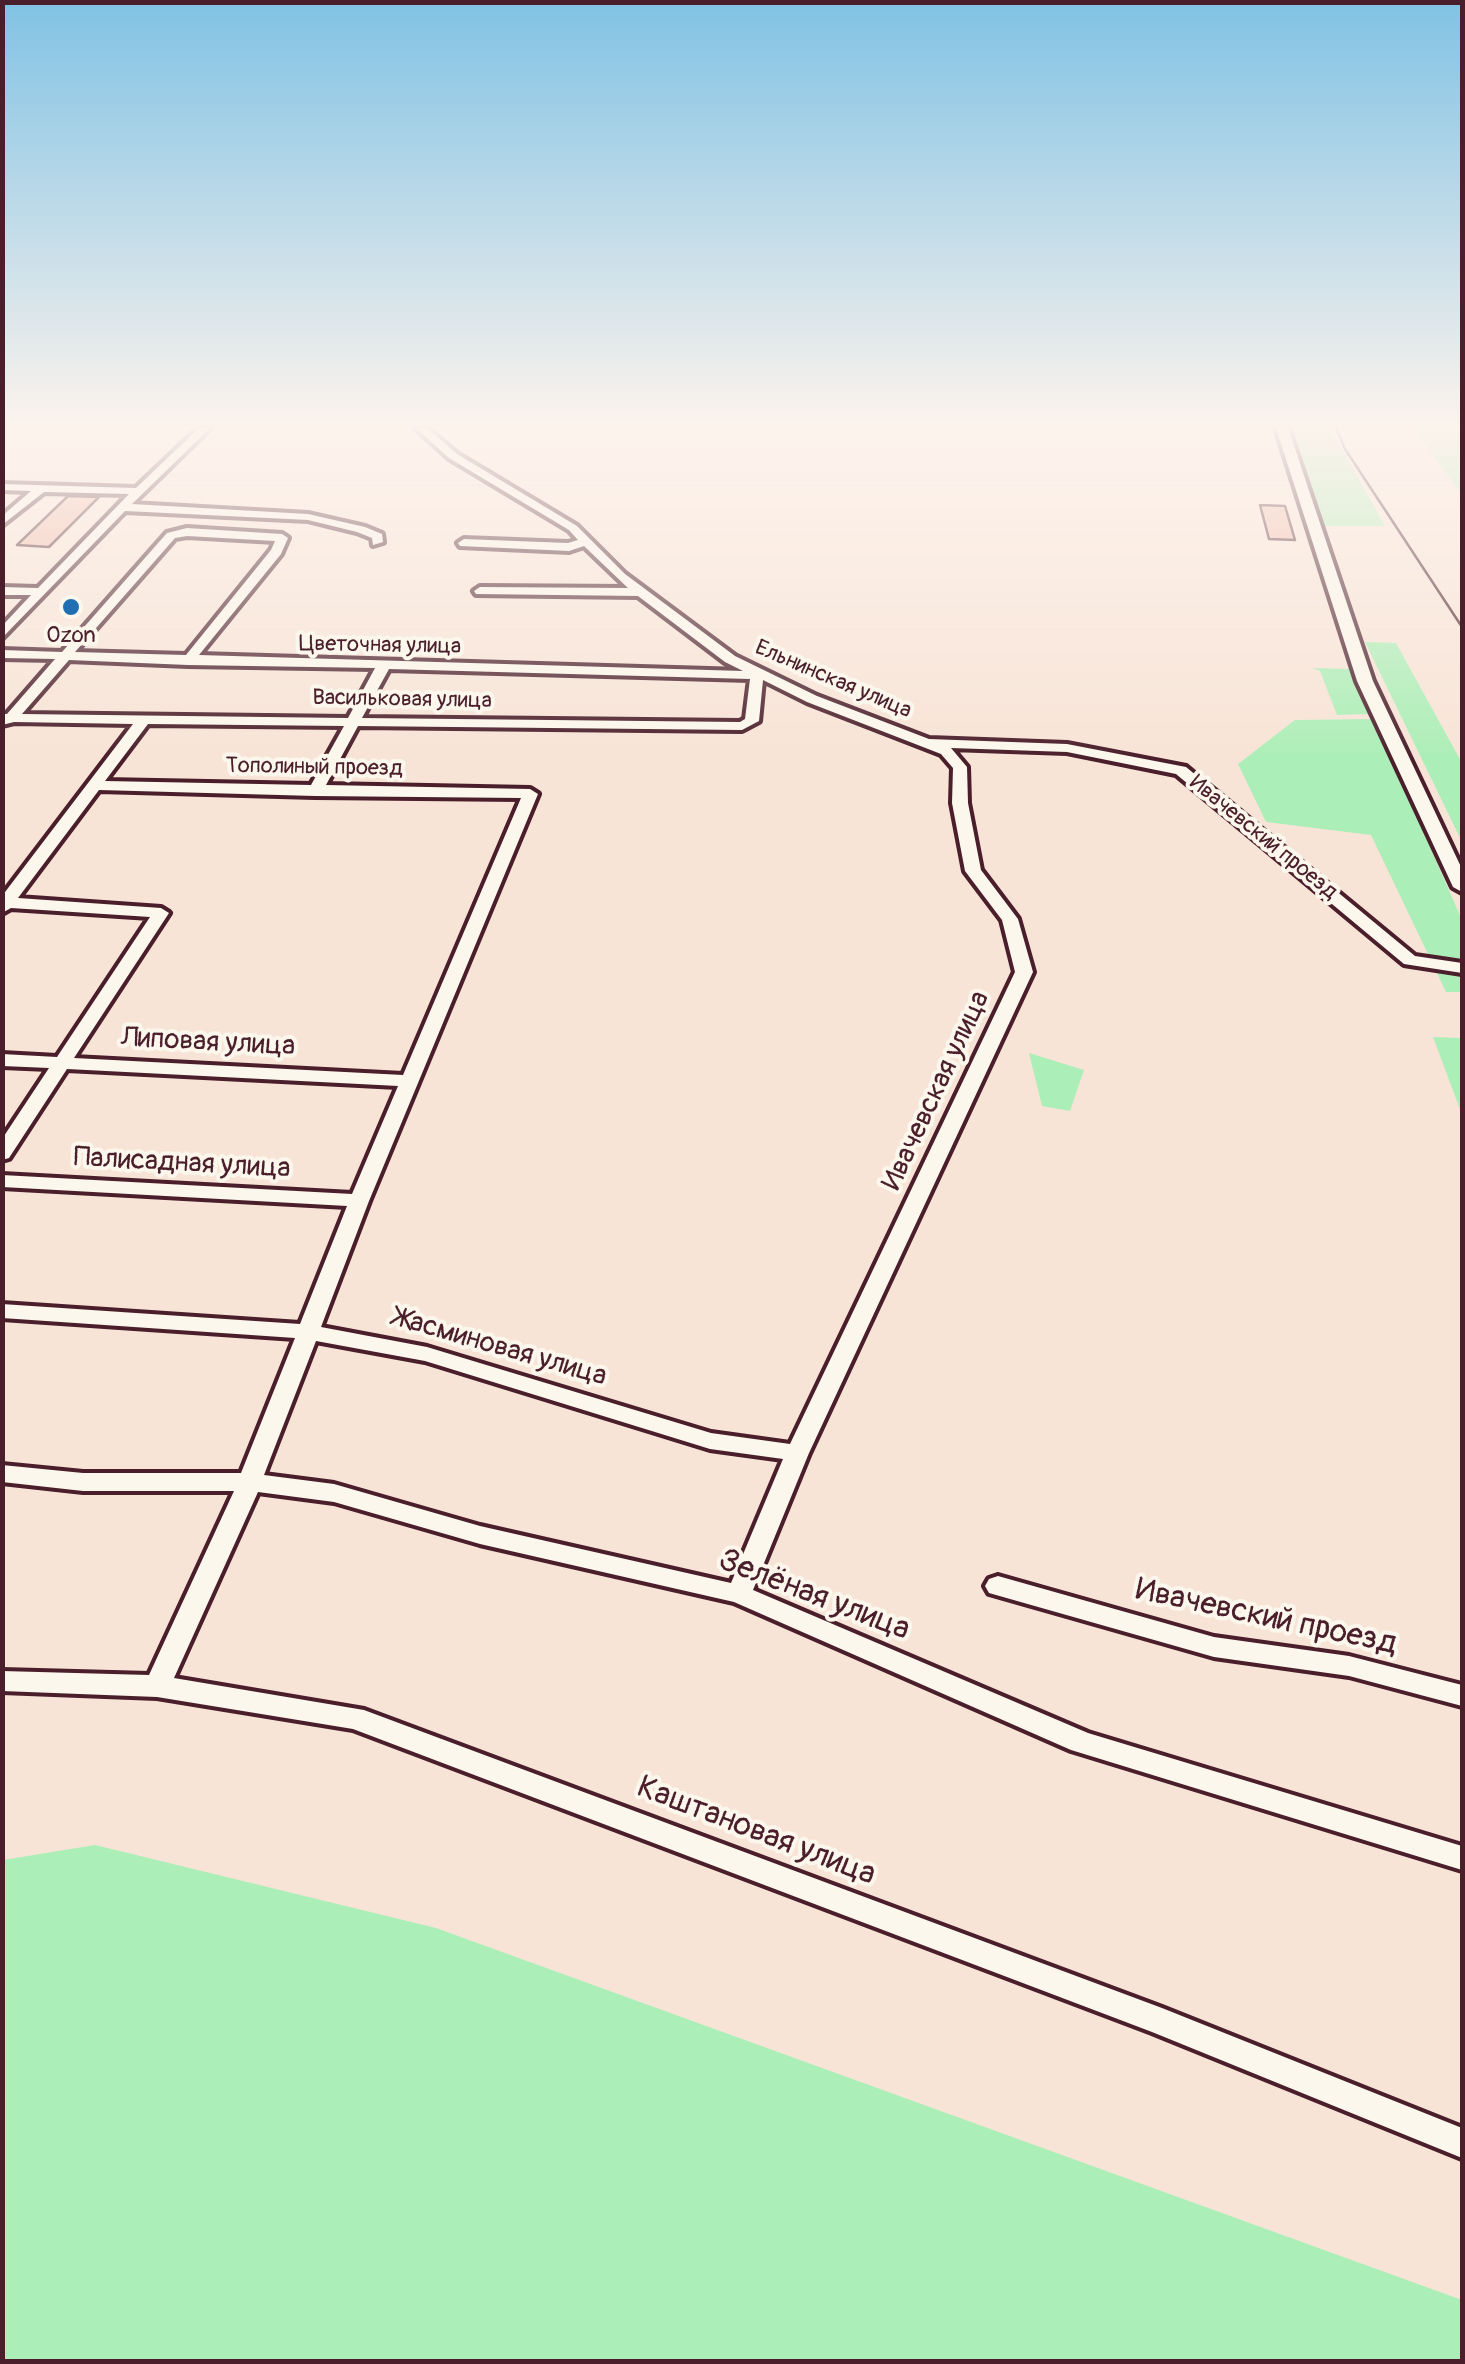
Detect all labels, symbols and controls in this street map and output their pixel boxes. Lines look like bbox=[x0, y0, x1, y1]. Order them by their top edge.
marker: Ozon bbox=[60, 596, 82, 618]
place label: Ozon bbox=[46, 623, 96, 649]
street label: Цветочная улица bbox=[299, 631, 461, 661]
street label: Ельнинская улица bbox=[751, 635, 915, 725]
street label: Васильковая улица bbox=[312, 685, 492, 715]
street label: Тополиный проезд bbox=[225, 753, 403, 783]
street label: Ивачевский проезд bbox=[1184, 770, 1342, 906]
street label: Ивачевская улица bbox=[876, 986, 998, 1196]
street label: Липовая улица bbox=[120, 1022, 296, 1064]
street label: Палисадная улица bbox=[73, 1142, 291, 1186]
street label: Жасминовая улица bbox=[390, 1302, 610, 1394]
street label: Зелёная улица bbox=[713, 1542, 915, 1650]
street label: Ивачевский проезд bbox=[1132, 1572, 1400, 1664]
street label: Каштановая улица bbox=[631, 1769, 881, 1895]

